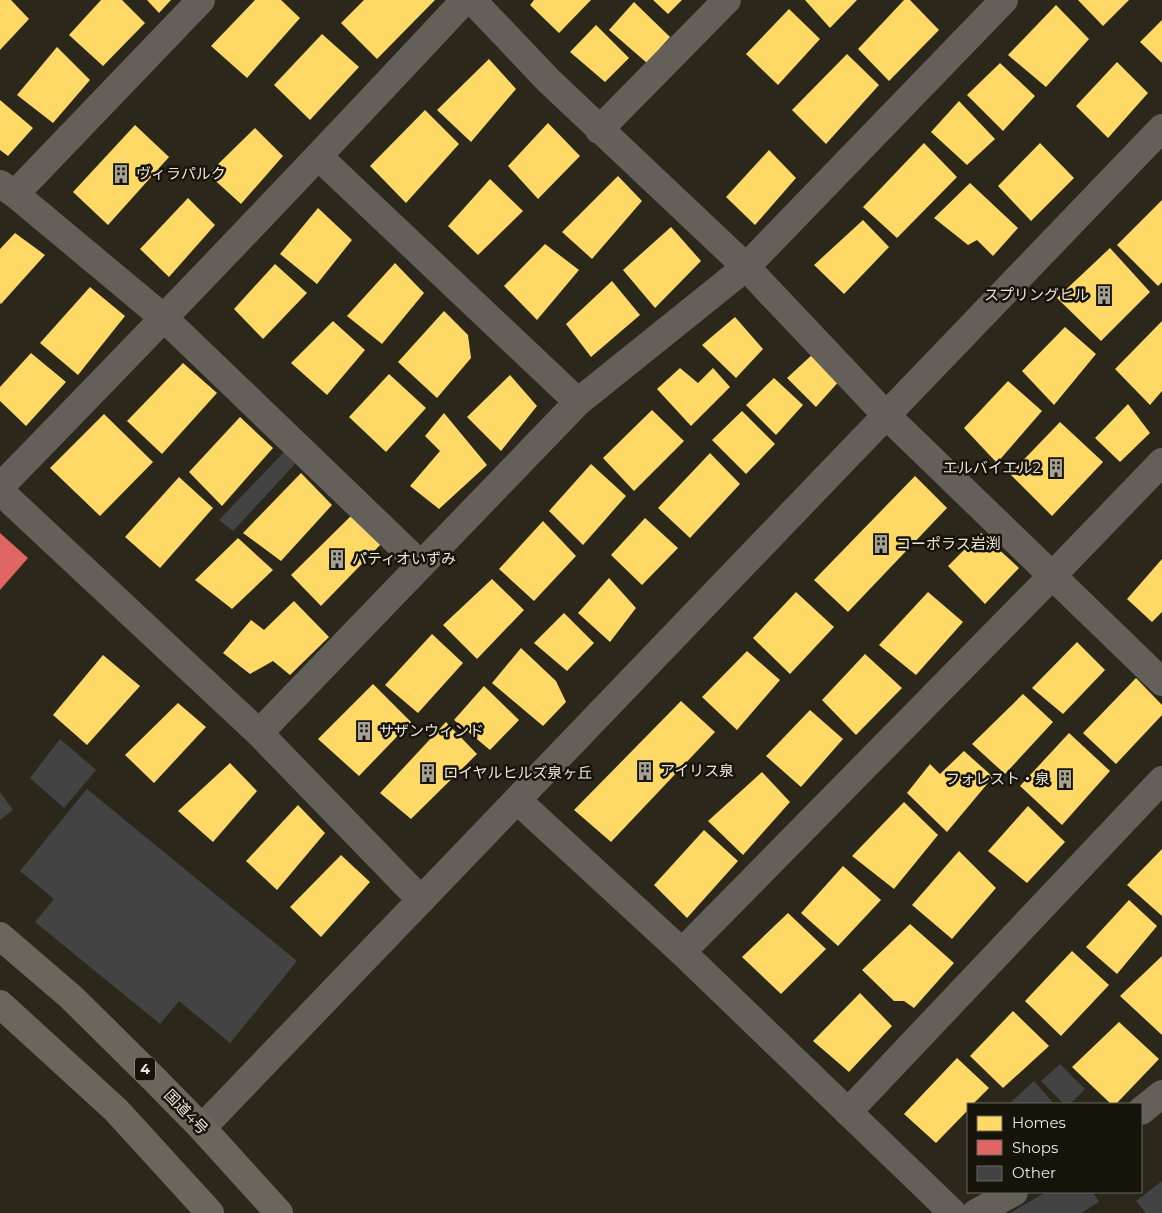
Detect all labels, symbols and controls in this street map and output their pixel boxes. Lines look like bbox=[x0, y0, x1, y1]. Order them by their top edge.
building icon: ヴィラパルク bbox=[110, 163, 132, 185]
place label: ヴィラパルク bbox=[136, 164, 226, 183]
building icon: スプリングヒル bbox=[1093, 284, 1115, 306]
place label: スプリングヒル bbox=[984, 285, 1089, 304]
building icon: エルバイエル2 bbox=[1045, 457, 1067, 479]
place label: エルバイエル2 bbox=[943, 458, 1041, 477]
building icon: コーポラス岩渕 bbox=[870, 533, 892, 555]
place label: コーポラス岩渕 bbox=[896, 534, 1001, 553]
building icon: パティオいずみ bbox=[326, 548, 348, 570]
place label: パティオいずみ bbox=[352, 549, 456, 568]
building icon: サザンウィンド bbox=[353, 720, 375, 742]
place label: サザンウィンド bbox=[379, 721, 484, 740]
building icon: アイリス泉 bbox=[634, 760, 656, 782]
place label: アイリス泉 bbox=[660, 761, 734, 780]
building icon: ロイヤルヒルズ泉ヶ丘 bbox=[417, 762, 439, 784]
place label: ロイヤルヒルズ泉ヶ丘 bbox=[443, 763, 593, 782]
building icon: フォレスト・泉 bbox=[1054, 768, 1076, 790]
place label: フォレスト・泉 bbox=[945, 769, 1050, 788]
road number: 4 bbox=[135, 1058, 155, 1080]
street label: 国道4号 bbox=[160, 1085, 212, 1138]
legend bbox=[967, 1103, 1142, 1193]
text: Homes bbox=[1012, 1113, 1066, 1132]
text: Shops bbox=[1012, 1138, 1058, 1157]
text: Other bbox=[1012, 1163, 1056, 1182]

